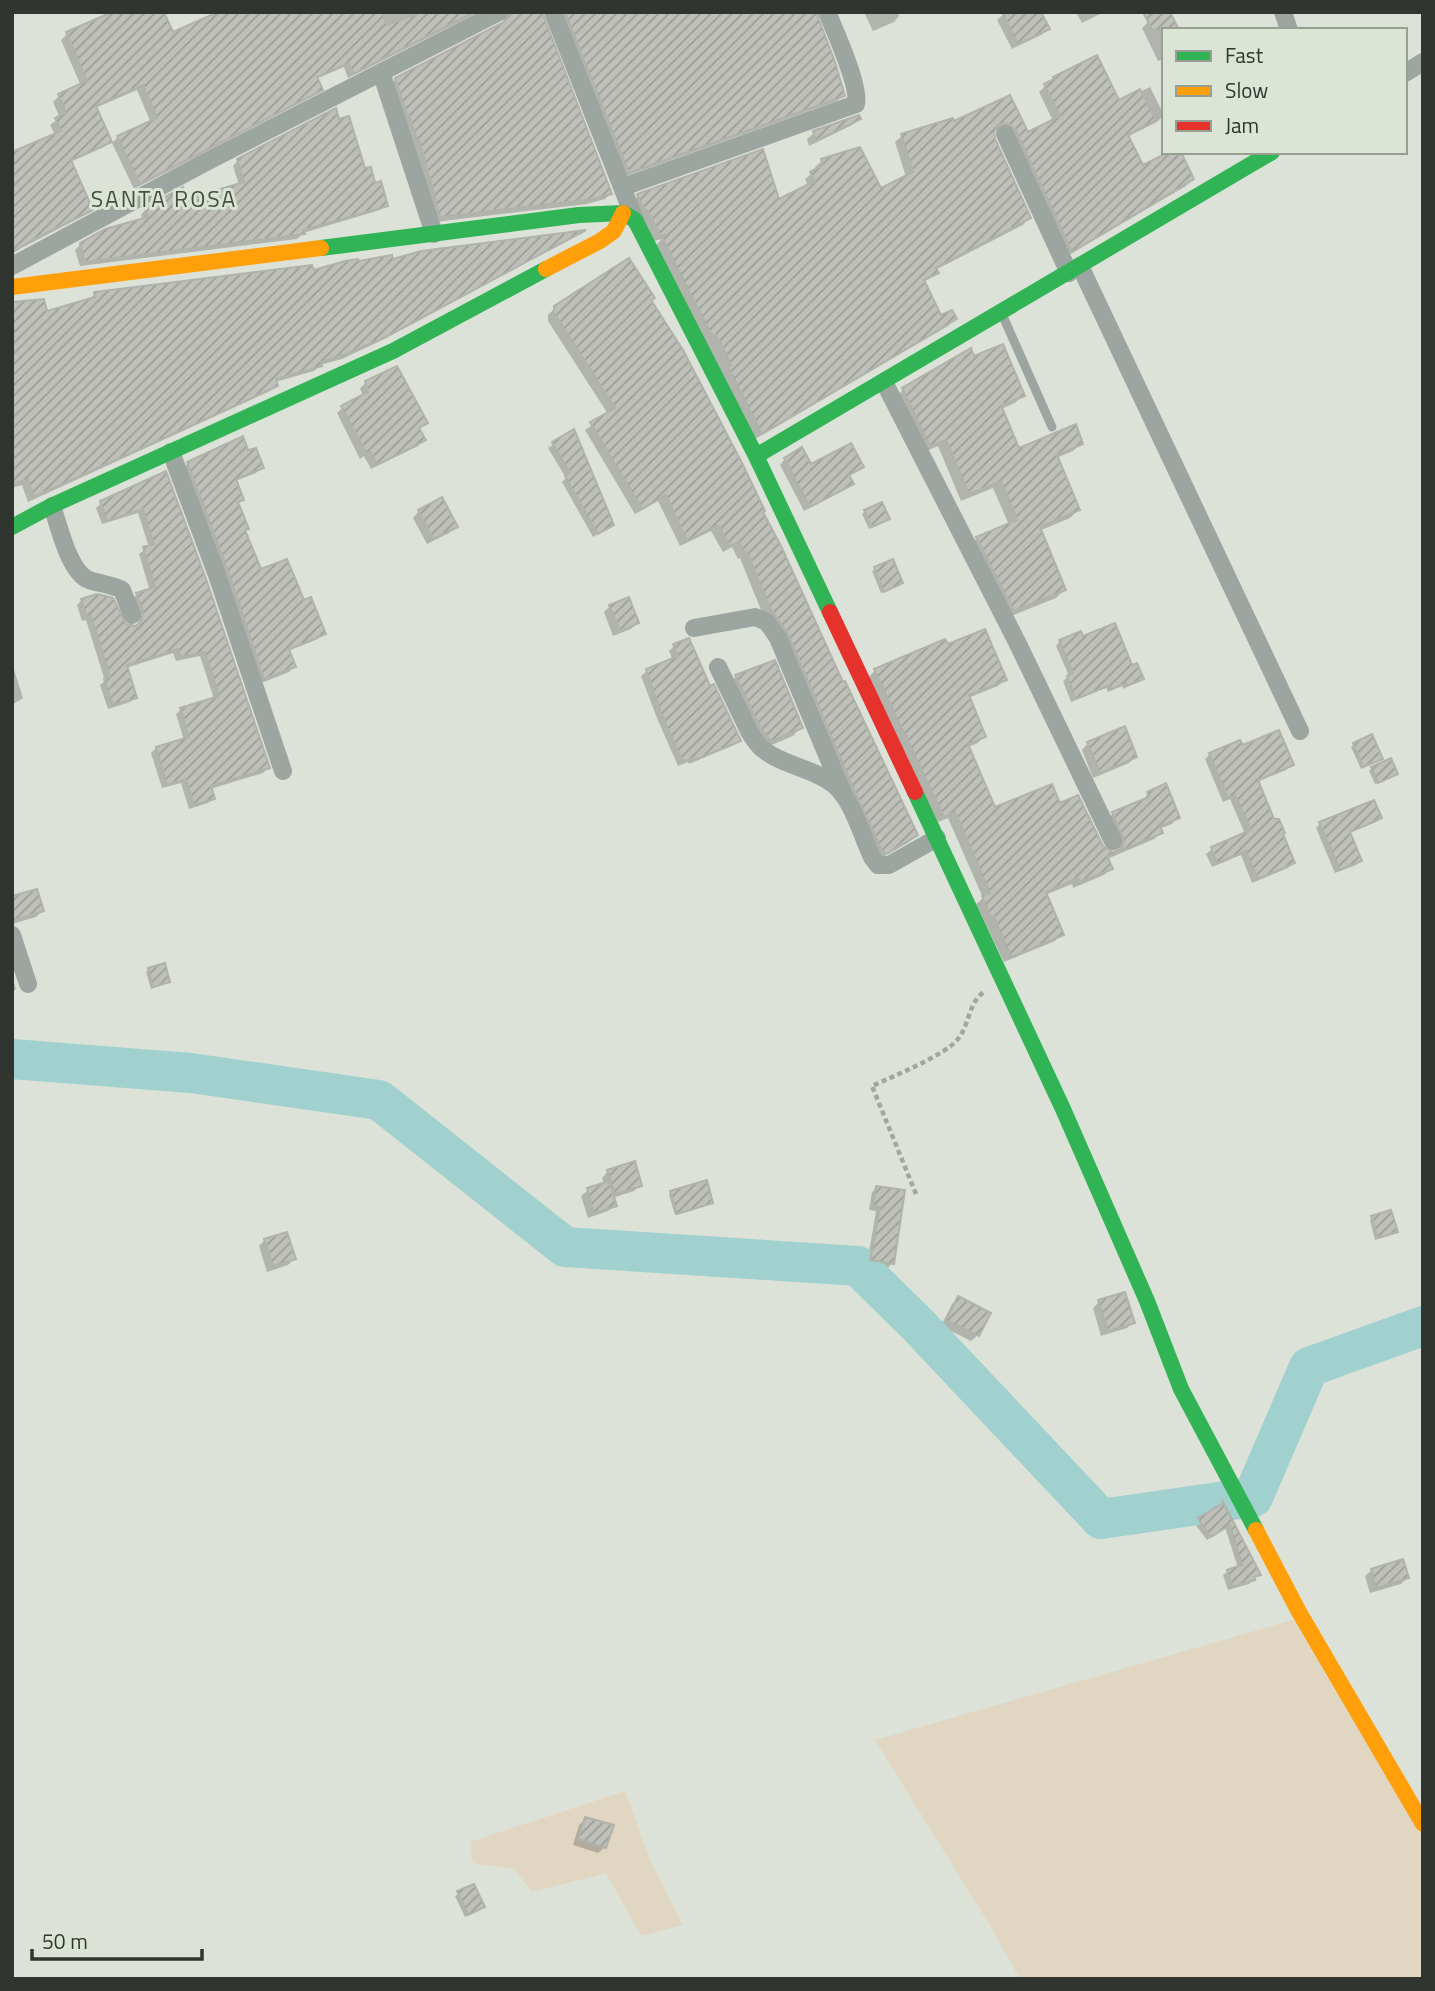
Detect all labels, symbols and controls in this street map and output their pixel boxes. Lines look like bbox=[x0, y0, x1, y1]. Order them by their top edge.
legend bbox=[1162, 28, 1407, 154]
text: Fast bbox=[1225, 39, 1264, 71]
text: Slow bbox=[1225, 74, 1268, 106]
text: Jam bbox=[1225, 109, 1259, 141]
district label: SANTA ROSA bbox=[91, 181, 237, 216]
scale bar bbox=[32, 1918, 201, 1962]
text: 50 m bbox=[42, 1925, 88, 1957]

